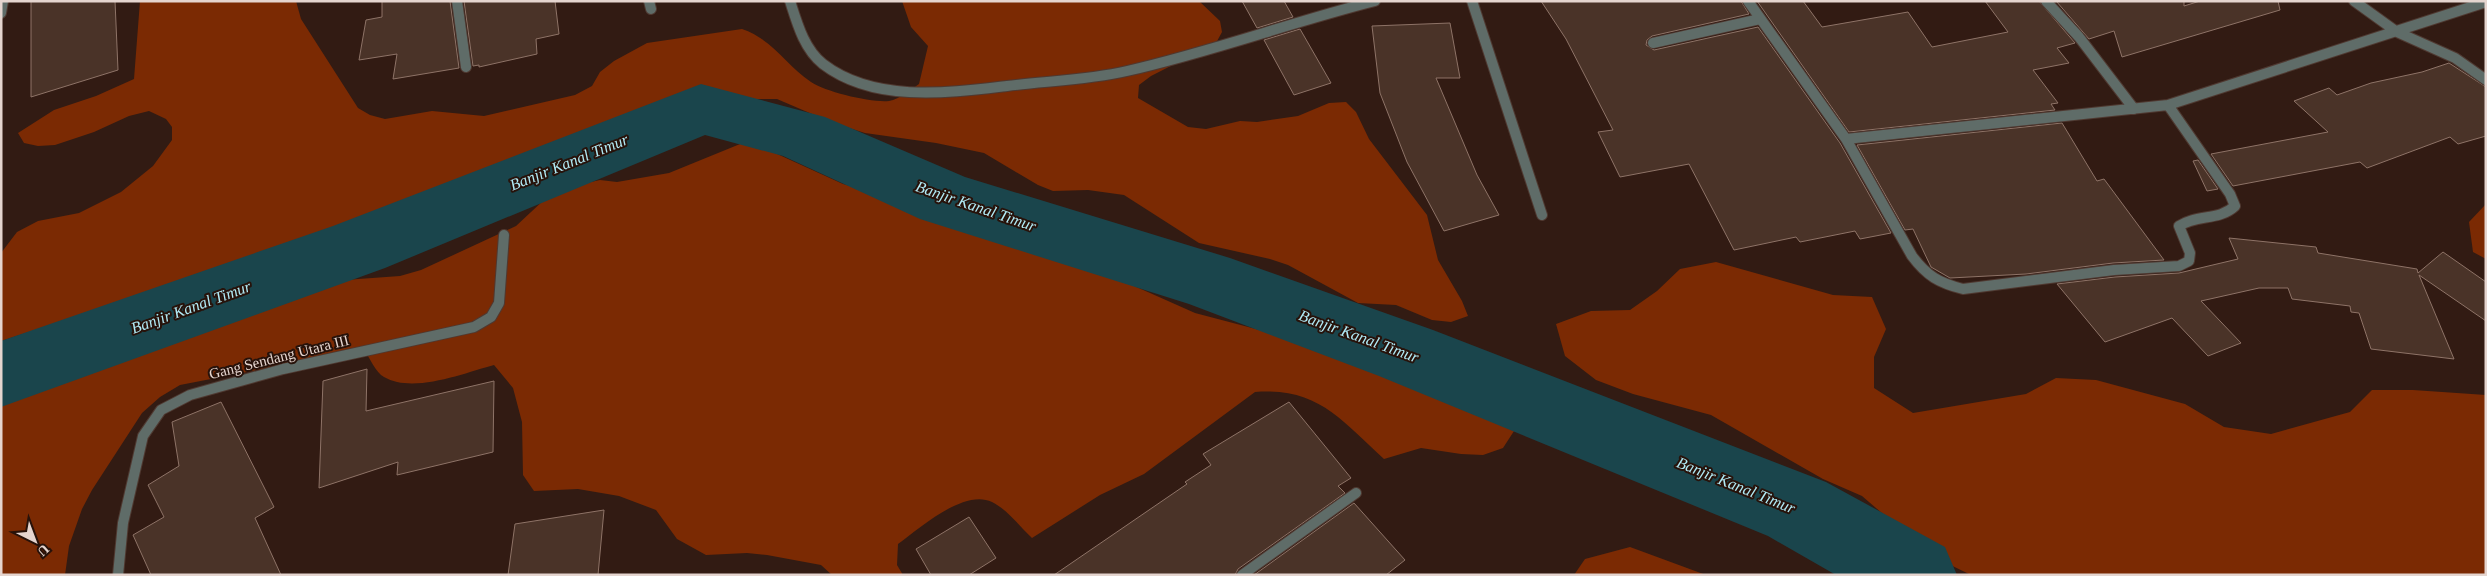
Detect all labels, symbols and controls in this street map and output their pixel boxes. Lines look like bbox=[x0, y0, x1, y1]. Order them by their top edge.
water label: Banjir Kanal Timur bbox=[507, 130, 632, 194]
water label: Banjir Kanal Timur bbox=[913, 177, 1039, 236]
water label: Banjir Kanal Timur bbox=[129, 277, 254, 338]
water label: Banjir Kanal Timur bbox=[1296, 306, 1422, 367]
street label: Gang Sendang Utara III bbox=[207, 332, 351, 382]
water label: Banjir Kanal Timur bbox=[1674, 453, 1798, 518]
north arrow bbox=[10, 516, 60, 566]
text: U bbox=[35, 541, 52, 559]

